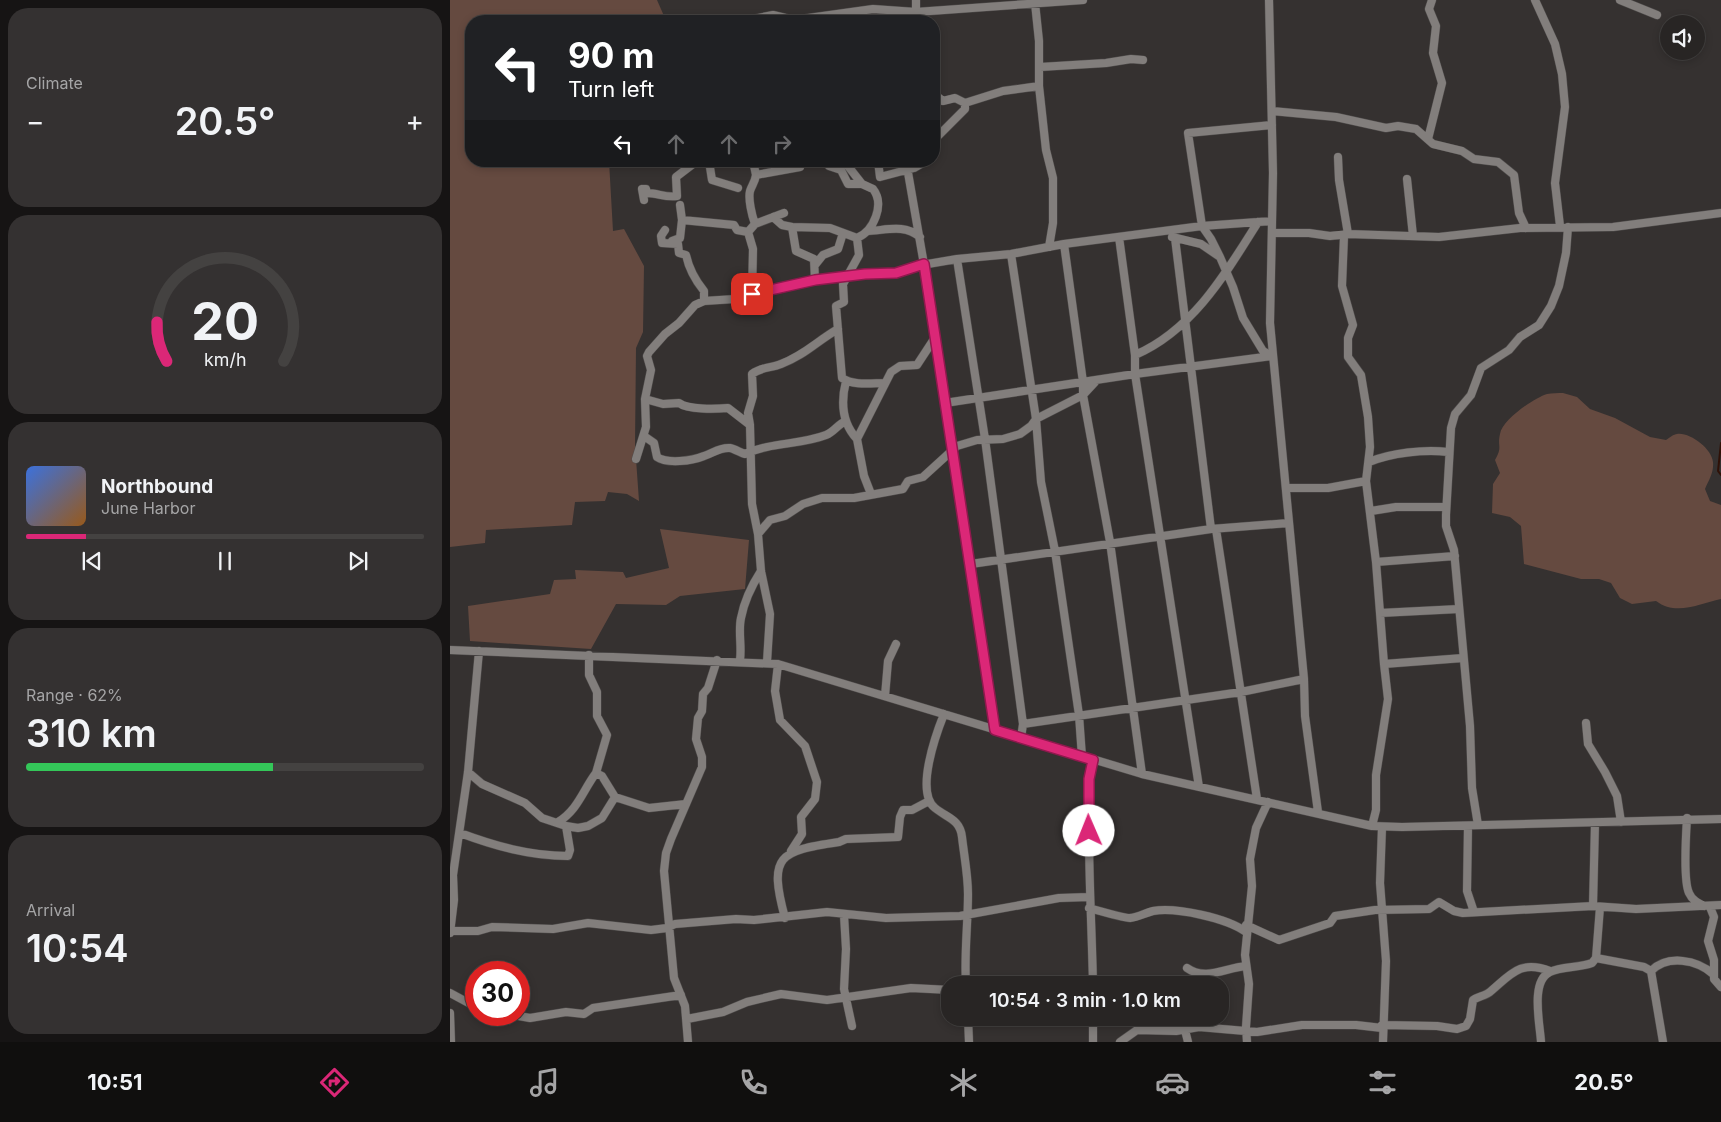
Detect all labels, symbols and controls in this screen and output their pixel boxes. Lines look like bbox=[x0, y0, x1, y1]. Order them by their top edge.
map controls bbox=[1660, 15, 1705, 60]
button: sound bbox=[1660, 15, 1705, 60]
text: 90 m bbox=[568, 34, 655, 76]
icon: left bbox=[485, 35, 550, 100]
text: Climate bbox=[26, 73, 83, 93]
text: Turn left bbox=[568, 76, 654, 102]
text: 20.5° bbox=[175, 98, 275, 144]
text: − bbox=[26, 104, 45, 138]
text: + bbox=[405, 104, 424, 138]
icon: left bbox=[609, 130, 637, 158]
icon: ahead bbox=[662, 130, 690, 158]
icon: ahead bbox=[715, 130, 743, 158]
icon: right bbox=[768, 130, 796, 158]
pin bbox=[731, 273, 773, 315]
icon: arrive bbox=[738, 280, 766, 308]
text: 20 bbox=[191, 290, 259, 353]
text: km/h bbox=[204, 349, 246, 370]
text: Northbound bbox=[101, 475, 213, 498]
text: June Harbor bbox=[101, 498, 195, 518]
icon: previous bbox=[78, 547, 106, 575]
icon: pause bbox=[211, 547, 239, 575]
icon: next bbox=[344, 547, 372, 575]
text: Range · 62% bbox=[26, 685, 123, 705]
text: 310 km bbox=[26, 710, 157, 756]
position arrow bbox=[1062, 804, 1114, 856]
text: Arrival bbox=[26, 900, 75, 920]
text: 10:54 bbox=[26, 925, 128, 971]
speed limit sign: 30 bbox=[465, 961, 530, 1026]
text: 10:54 · 3 min · 1.0 km bbox=[989, 989, 1181, 1012]
icon: directions bbox=[317, 1065, 352, 1100]
icon: music bbox=[527, 1065, 562, 1100]
icon: phone bbox=[736, 1065, 771, 1100]
icon: climate bbox=[946, 1065, 981, 1100]
icon: car bbox=[1155, 1065, 1190, 1100]
icon: filters bbox=[1365, 1065, 1400, 1100]
text: 10:51 bbox=[87, 1069, 142, 1095]
text: 20.5° bbox=[1574, 1069, 1634, 1095]

